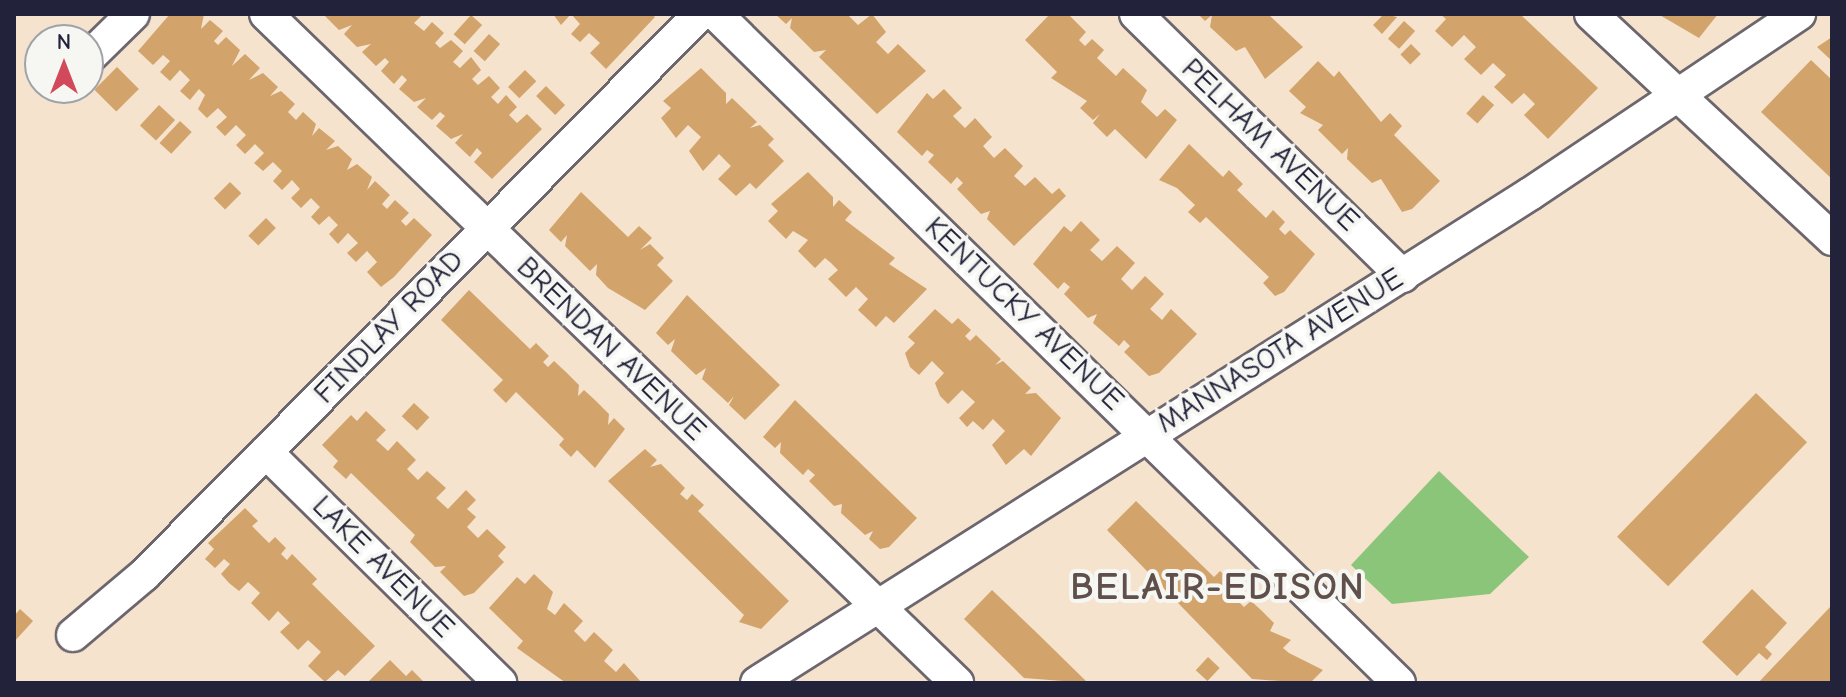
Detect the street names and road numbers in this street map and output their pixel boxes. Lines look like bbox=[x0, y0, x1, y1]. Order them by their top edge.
street label: PELHAM AVENUE bbox=[1174, 51, 1366, 239]
street label: KENTUCKY AVENUE bbox=[917, 210, 1131, 418]
street label: FINDLAY ROAD bbox=[307, 243, 471, 411]
street label: BRENDAN AVENUE bbox=[509, 249, 713, 449]
street label: MANNASOTA AVENUE bbox=[1150, 261, 1410, 441]
street label: LAKE AVENUE bbox=[304, 488, 462, 646]

